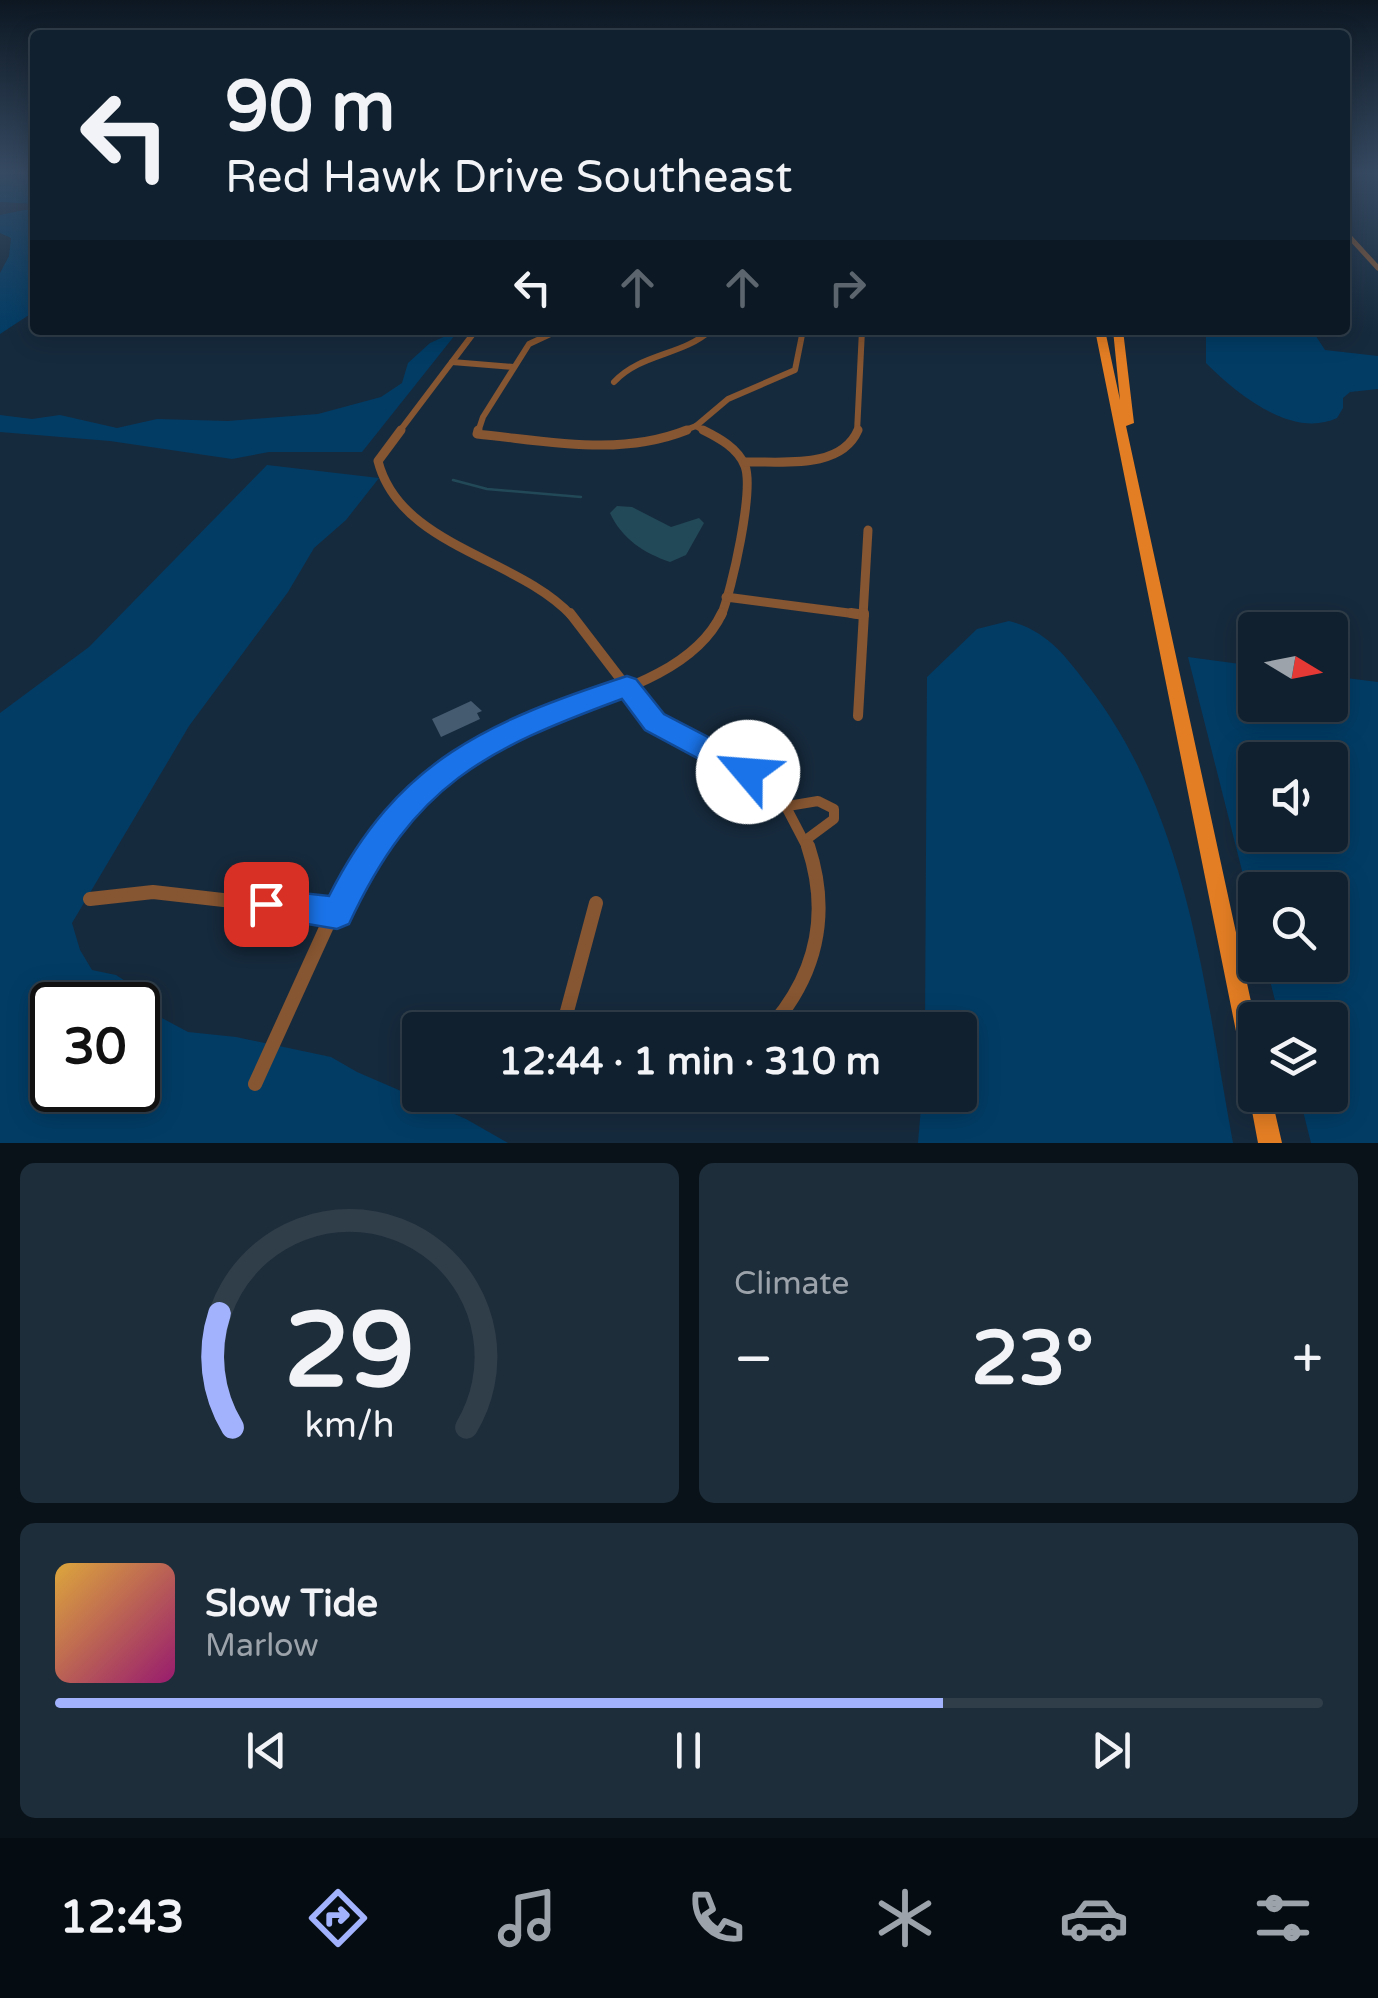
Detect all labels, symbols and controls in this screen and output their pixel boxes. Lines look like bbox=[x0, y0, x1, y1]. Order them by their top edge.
text: 90 m bbox=[225, 66, 395, 150]
icon: left bbox=[60, 70, 190, 200]
text: Red Hawk Drive Southeast bbox=[225, 151, 792, 205]
icon: left bbox=[505, 260, 560, 315]
icon: ahead bbox=[610, 260, 665, 315]
icon: ahead bbox=[715, 260, 770, 315]
icon: right bbox=[820, 260, 875, 315]
north arrow bbox=[1238, 612, 1348, 722]
map controls bbox=[1238, 612, 1348, 1112]
position arrow bbox=[696, 720, 800, 824]
button: sound bbox=[1238, 742, 1348, 852]
pin bbox=[224, 862, 309, 947]
button: search bbox=[1238, 872, 1348, 982]
icon: arrive bbox=[239, 877, 294, 932]
speed limit sign: 30 bbox=[30, 982, 160, 1112]
button: layers bbox=[1238, 1002, 1348, 1112]
text: 12:44 · 1 min · 310 m bbox=[498, 1039, 881, 1085]
text: Climate bbox=[734, 1265, 849, 1303]
text: 29 bbox=[284, 1290, 415, 1415]
text: 23° bbox=[971, 1314, 1094, 1404]
text: − bbox=[734, 1327, 773, 1393]
text: + bbox=[1292, 1327, 1323, 1393]
text: km/h bbox=[305, 1404, 394, 1447]
text: Slow Tide bbox=[205, 1581, 378, 1627]
text: Marlow bbox=[205, 1627, 319, 1665]
icon: previous bbox=[239, 1723, 294, 1778]
icon: pause bbox=[661, 1723, 716, 1778]
icon: next bbox=[1084, 1723, 1139, 1778]
icon: directions bbox=[303, 1883, 373, 1953]
icon: music bbox=[492, 1883, 562, 1953]
icon: phone bbox=[681, 1883, 751, 1953]
icon: climate bbox=[870, 1883, 940, 1953]
icon: car bbox=[1059, 1883, 1129, 1953]
icon: filters bbox=[1248, 1883, 1318, 1953]
text: 12:43 bbox=[60, 1891, 184, 1945]

